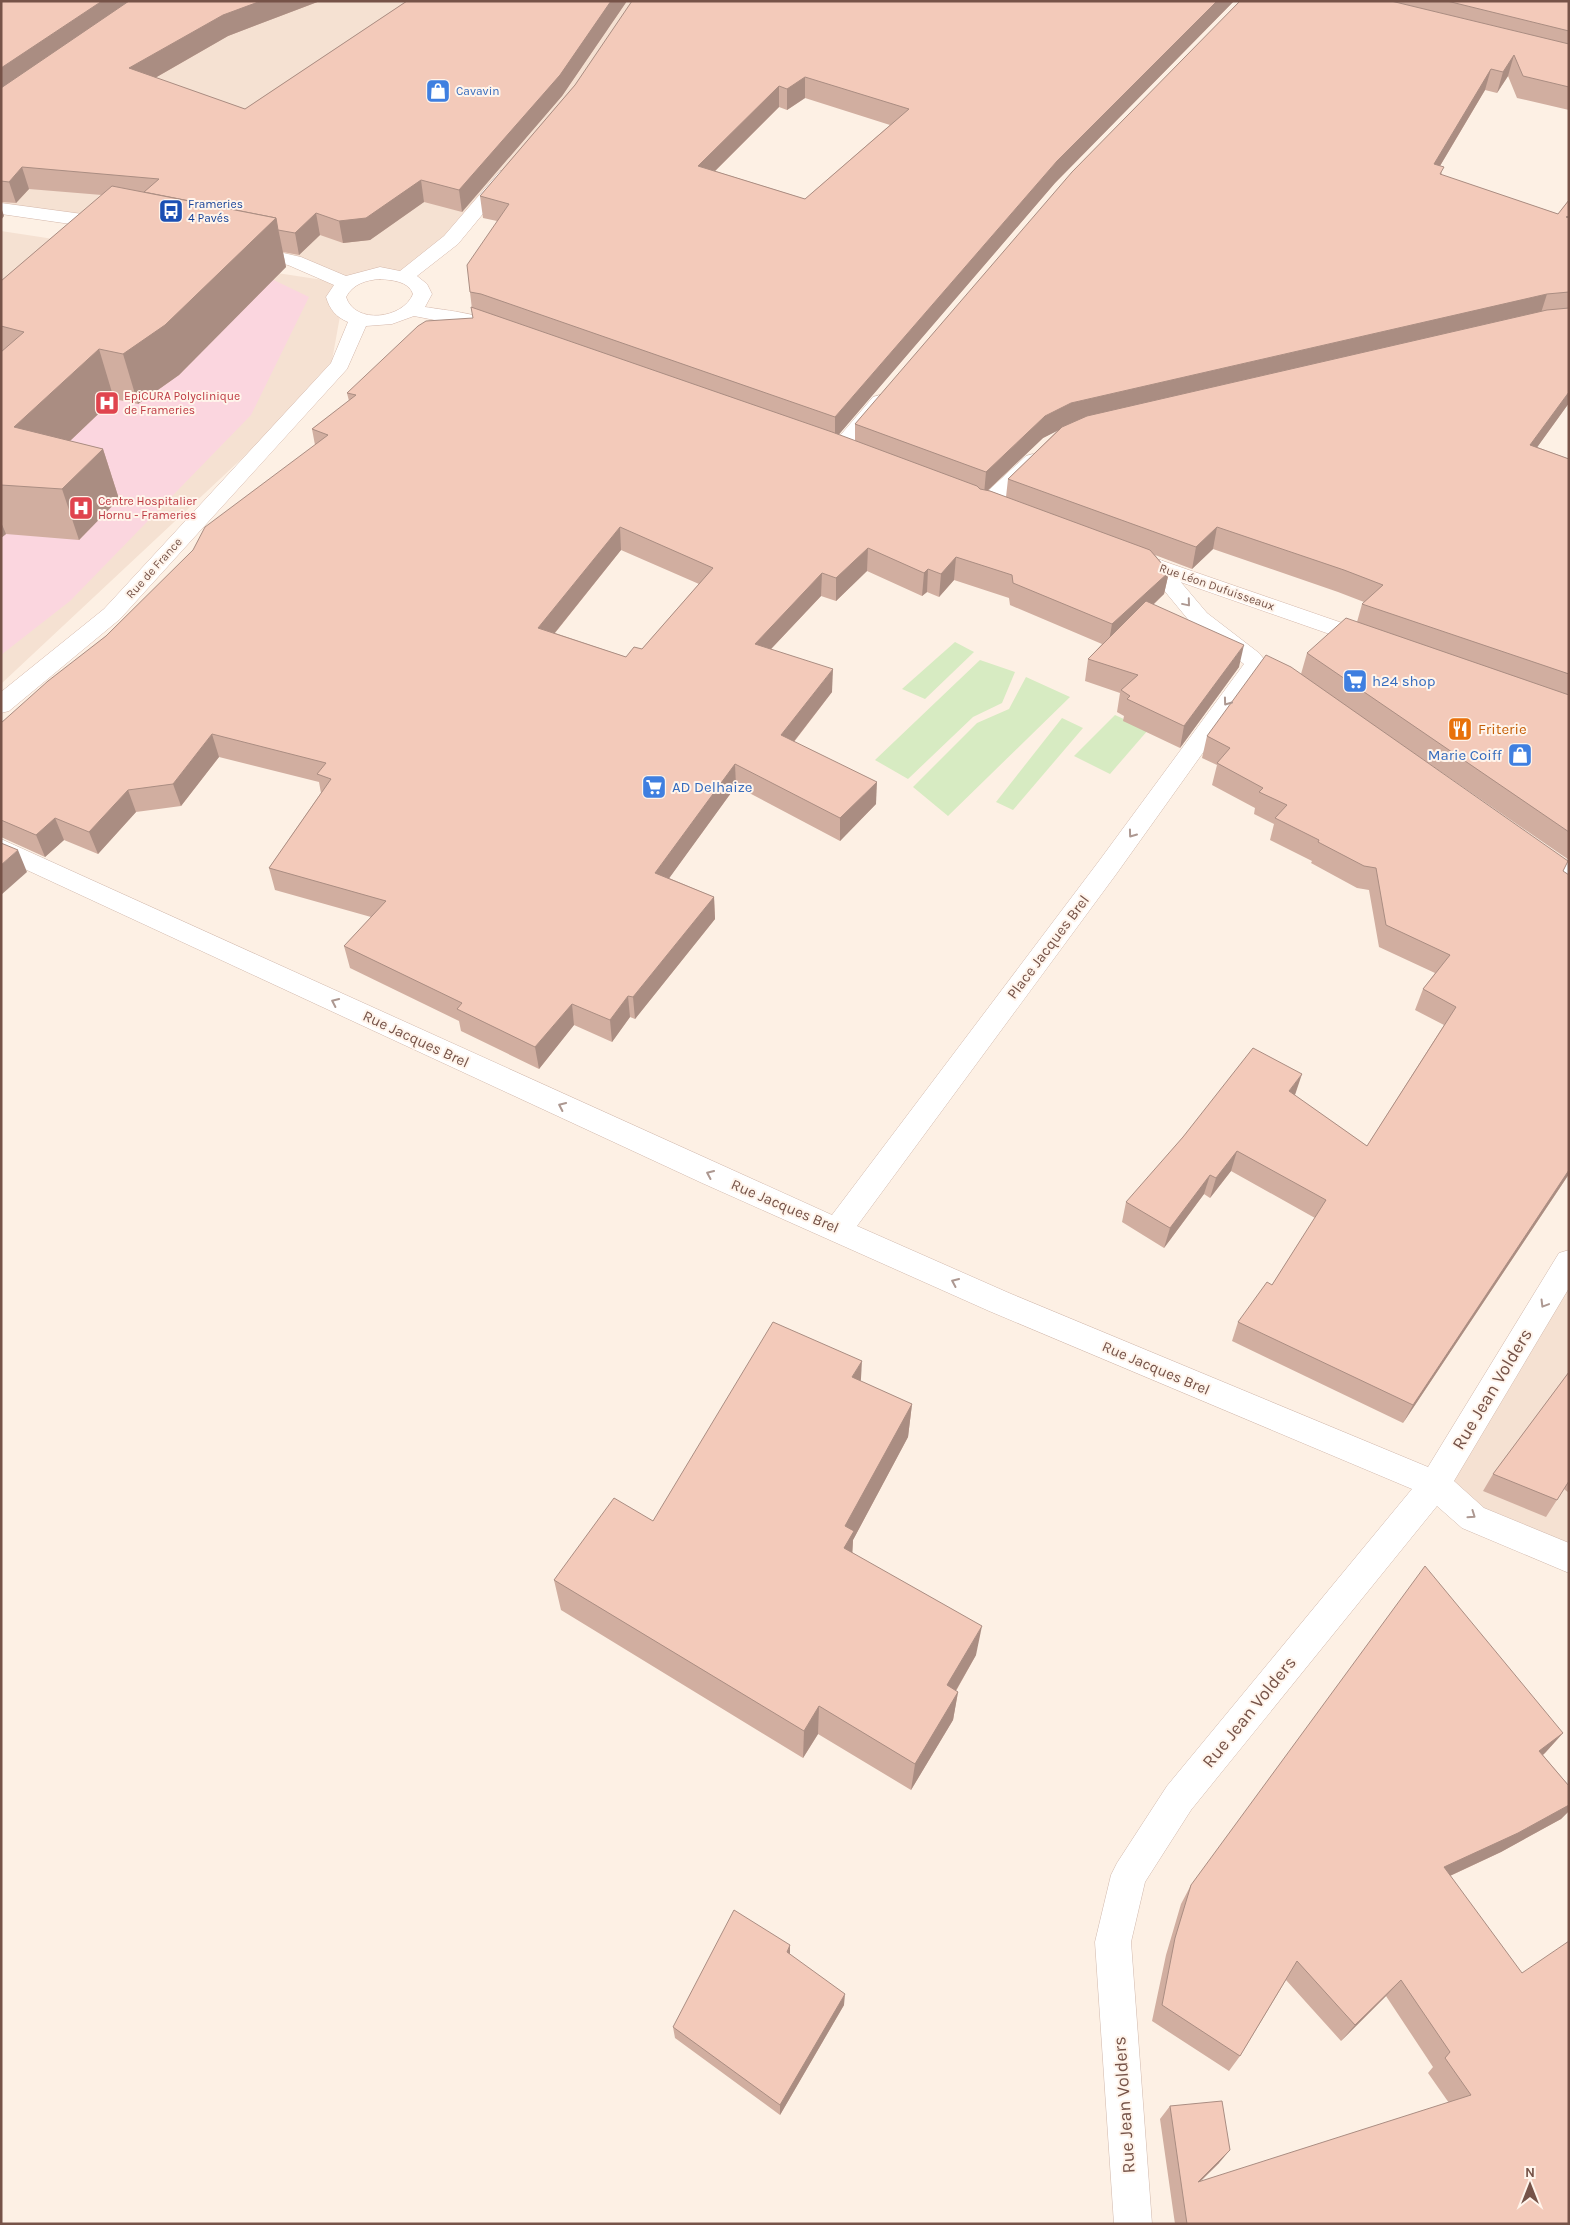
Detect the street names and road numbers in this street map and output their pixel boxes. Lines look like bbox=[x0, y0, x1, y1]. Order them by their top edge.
street label: Rue de France bbox=[123, 535, 185, 601]
street label: Rue Léon Dufuisseaux bbox=[1158, 561, 1276, 613]
street label: Place Jacques Brel bbox=[1003, 891, 1093, 1003]
street label: Rue Jacques Brel bbox=[360, 1006, 472, 1072]
street label: Rue Jacques Brel bbox=[728, 1175, 842, 1237]
street label: Rue Jean Volders bbox=[1447, 1324, 1537, 1454]
street label: Rue Jacques Brel bbox=[1099, 1337, 1213, 1399]
street label: Rue Jean Volders bbox=[1197, 1652, 1301, 1772]
street label: Rue Jean Volders bbox=[1108, 2036, 1140, 2174]

